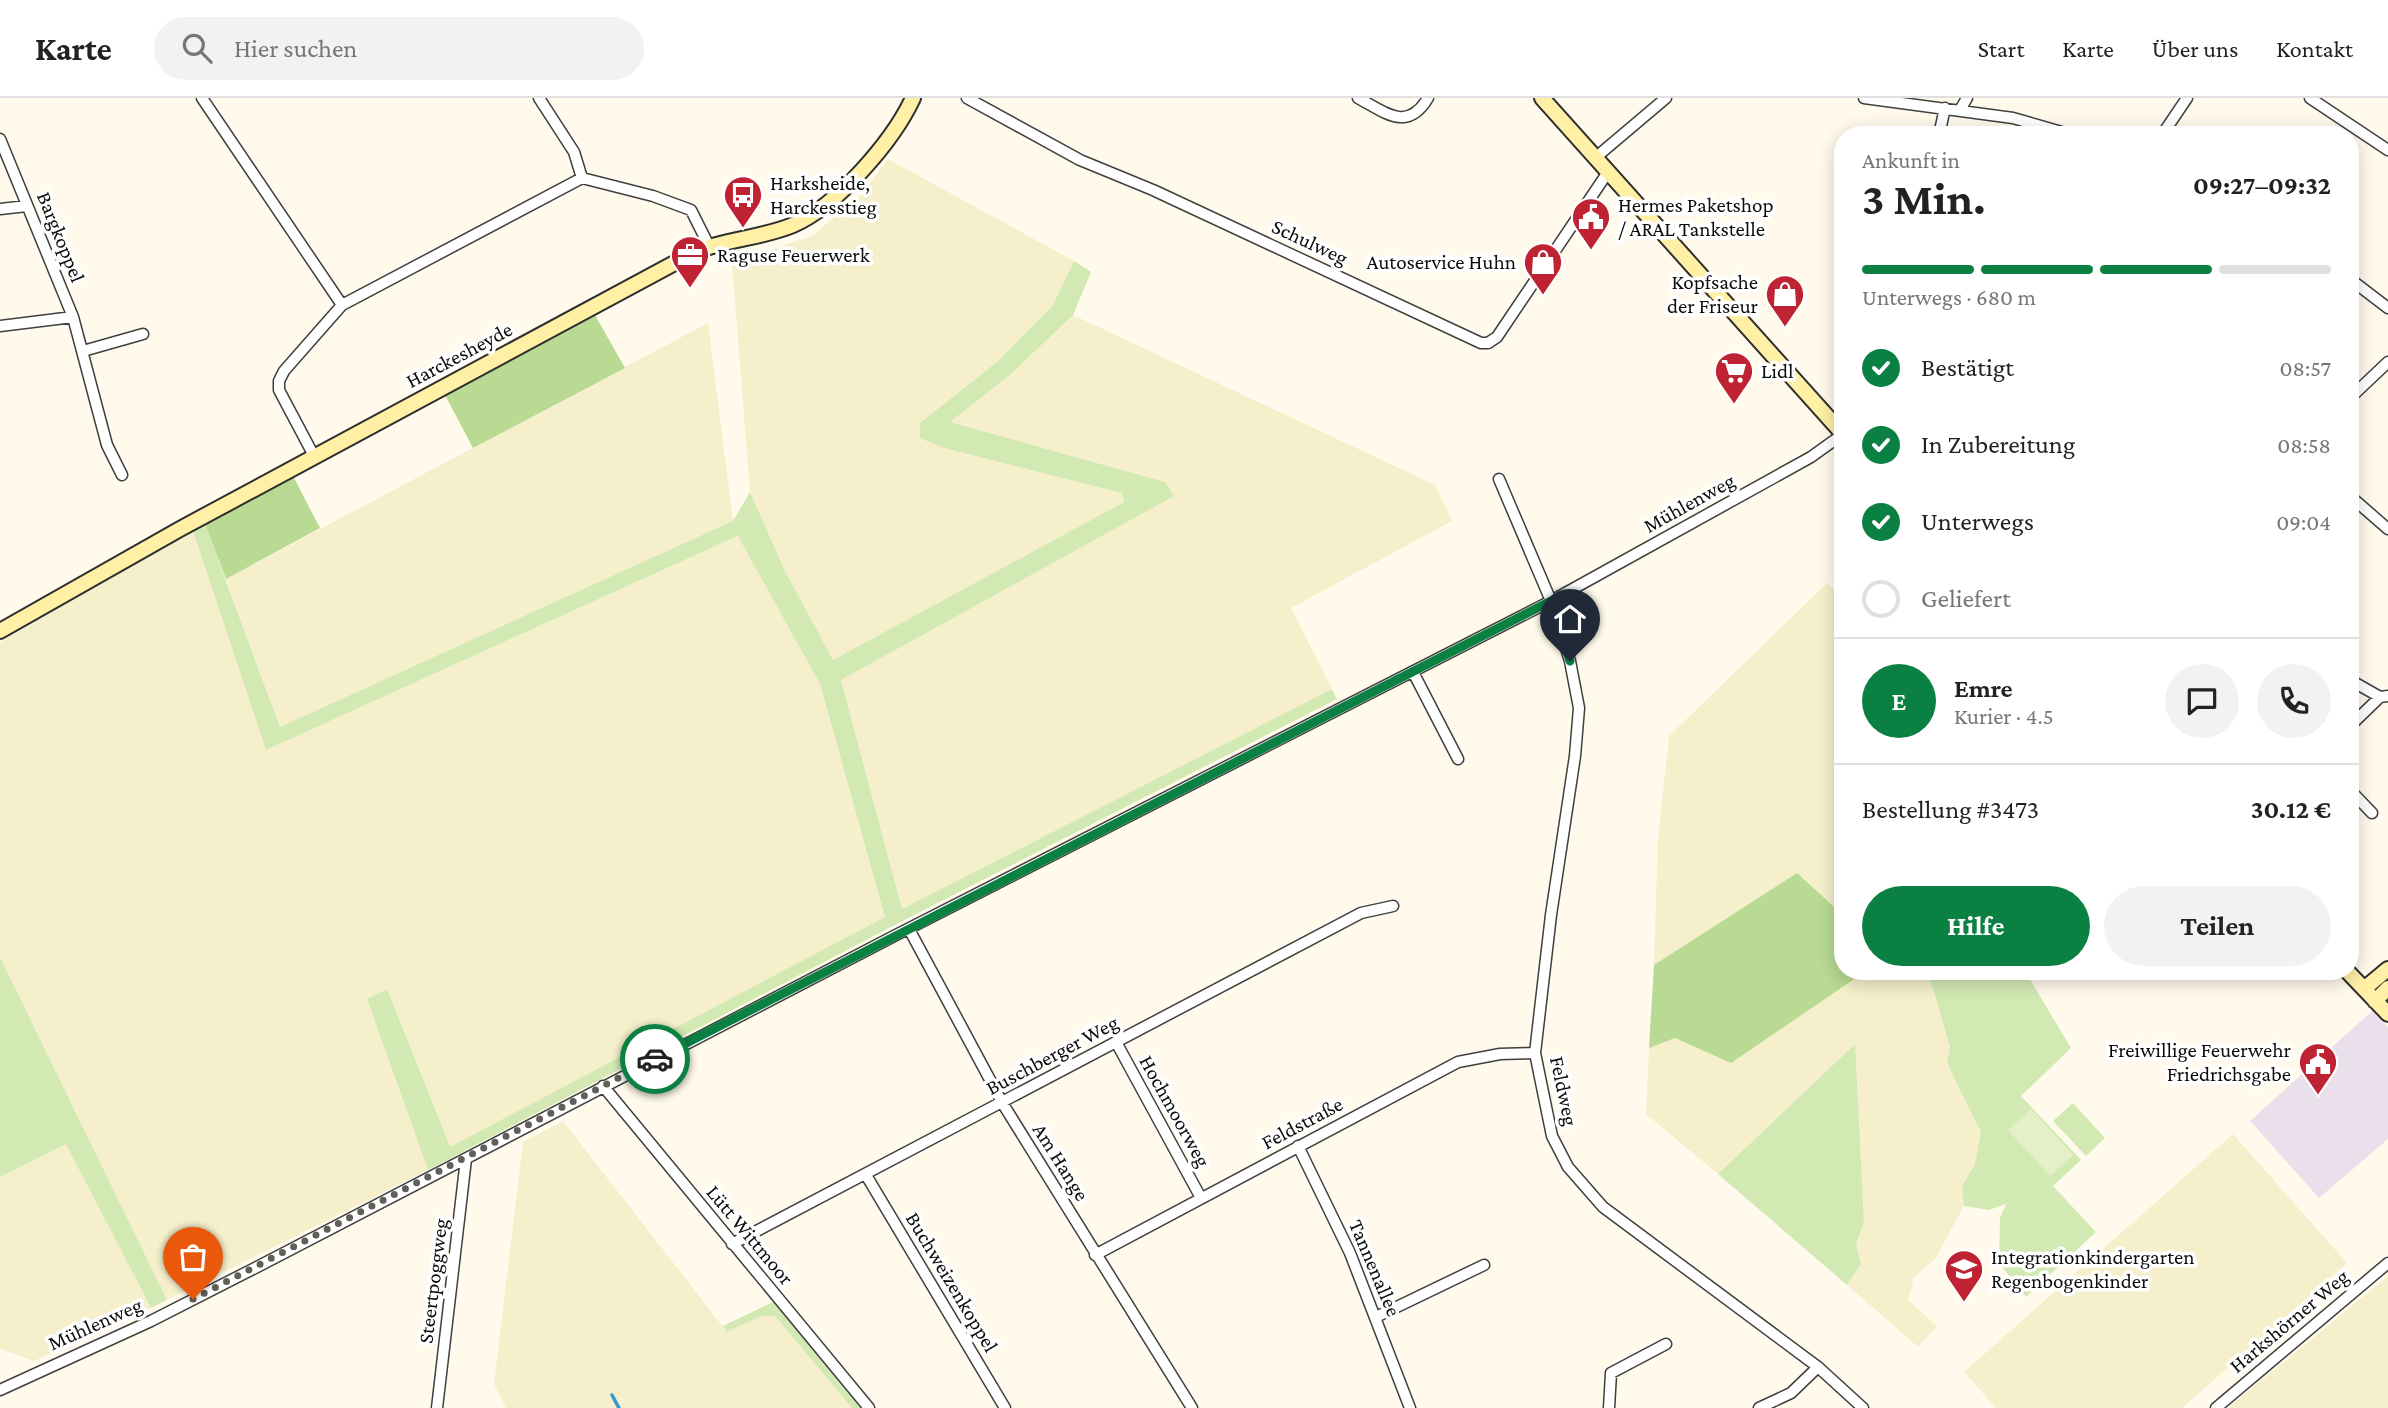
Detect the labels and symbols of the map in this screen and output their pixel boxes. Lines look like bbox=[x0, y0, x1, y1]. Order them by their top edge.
place label: Harksheide, Harckesstieg bbox=[770, 171, 877, 219]
bus stop icon: Harksheide, Harckesstieg bbox=[722, 174, 764, 229]
street label: Bargkoppel bbox=[32, 188, 90, 286]
place label: Hermes Paketshop / ARAL Tankstelle bbox=[1618, 193, 1774, 241]
public building icon: Hermes Paketshop / ARAL Tankstelle bbox=[1570, 196, 1612, 251]
street label: Schulweg bbox=[1268, 214, 1352, 270]
office icon: Raguse Feuerwerk bbox=[669, 234, 711, 289]
shop icon: Autoservice Huhn bbox=[1522, 241, 1564, 296]
place label: Raguse Feuerwerk bbox=[717, 243, 870, 267]
place label: Autoservice Huhn bbox=[1366, 250, 1516, 274]
place label: Kopfsache der Friseur bbox=[1667, 270, 1759, 318]
shop icon: Kopfsache der Friseur bbox=[1764, 273, 1806, 328]
street label: Harckesheyde bbox=[402, 317, 516, 393]
supermarket icon: Lidl bbox=[1713, 350, 1755, 405]
place label: Lidl bbox=[1761, 359, 1794, 383]
street label: Mühlenweg bbox=[1639, 468, 1739, 538]
pin bbox=[1540, 589, 1600, 661]
street label: Buschberger Weg bbox=[982, 1010, 1122, 1100]
courier bbox=[620, 1024, 690, 1094]
place label: Freiwillige Feuerwehr Friedrichsgabe bbox=[2108, 1038, 2292, 1086]
public building icon: Freiwillige Feuerwehr Friedrichsgabe bbox=[2297, 1041, 2339, 1096]
street label: Hochmoorweg bbox=[1134, 1051, 1216, 1171]
street label: Feldweg bbox=[1545, 1054, 1583, 1128]
street label: Feldstraße bbox=[1257, 1092, 1347, 1154]
street label: Am Hange bbox=[1028, 1119, 1094, 1205]
street label: Lütt Wittmoor bbox=[701, 1180, 799, 1290]
street label: Buchweizenkoppel bbox=[901, 1208, 1003, 1356]
street label: Tannenallee bbox=[1344, 1216, 1406, 1320]
street label: Steertpoggweg bbox=[413, 1217, 453, 1345]
pin bbox=[163, 1227, 223, 1299]
place label: Integrationkindergarten Regenbogenkinder bbox=[1991, 1245, 2194, 1293]
school or university icon: Integrationkindergarten Regenbogenkinder bbox=[1943, 1248, 1985, 1303]
street label: Harkshörner Weg bbox=[2225, 1264, 2353, 1378]
street label: Mühlenweg bbox=[44, 1293, 146, 1355]

